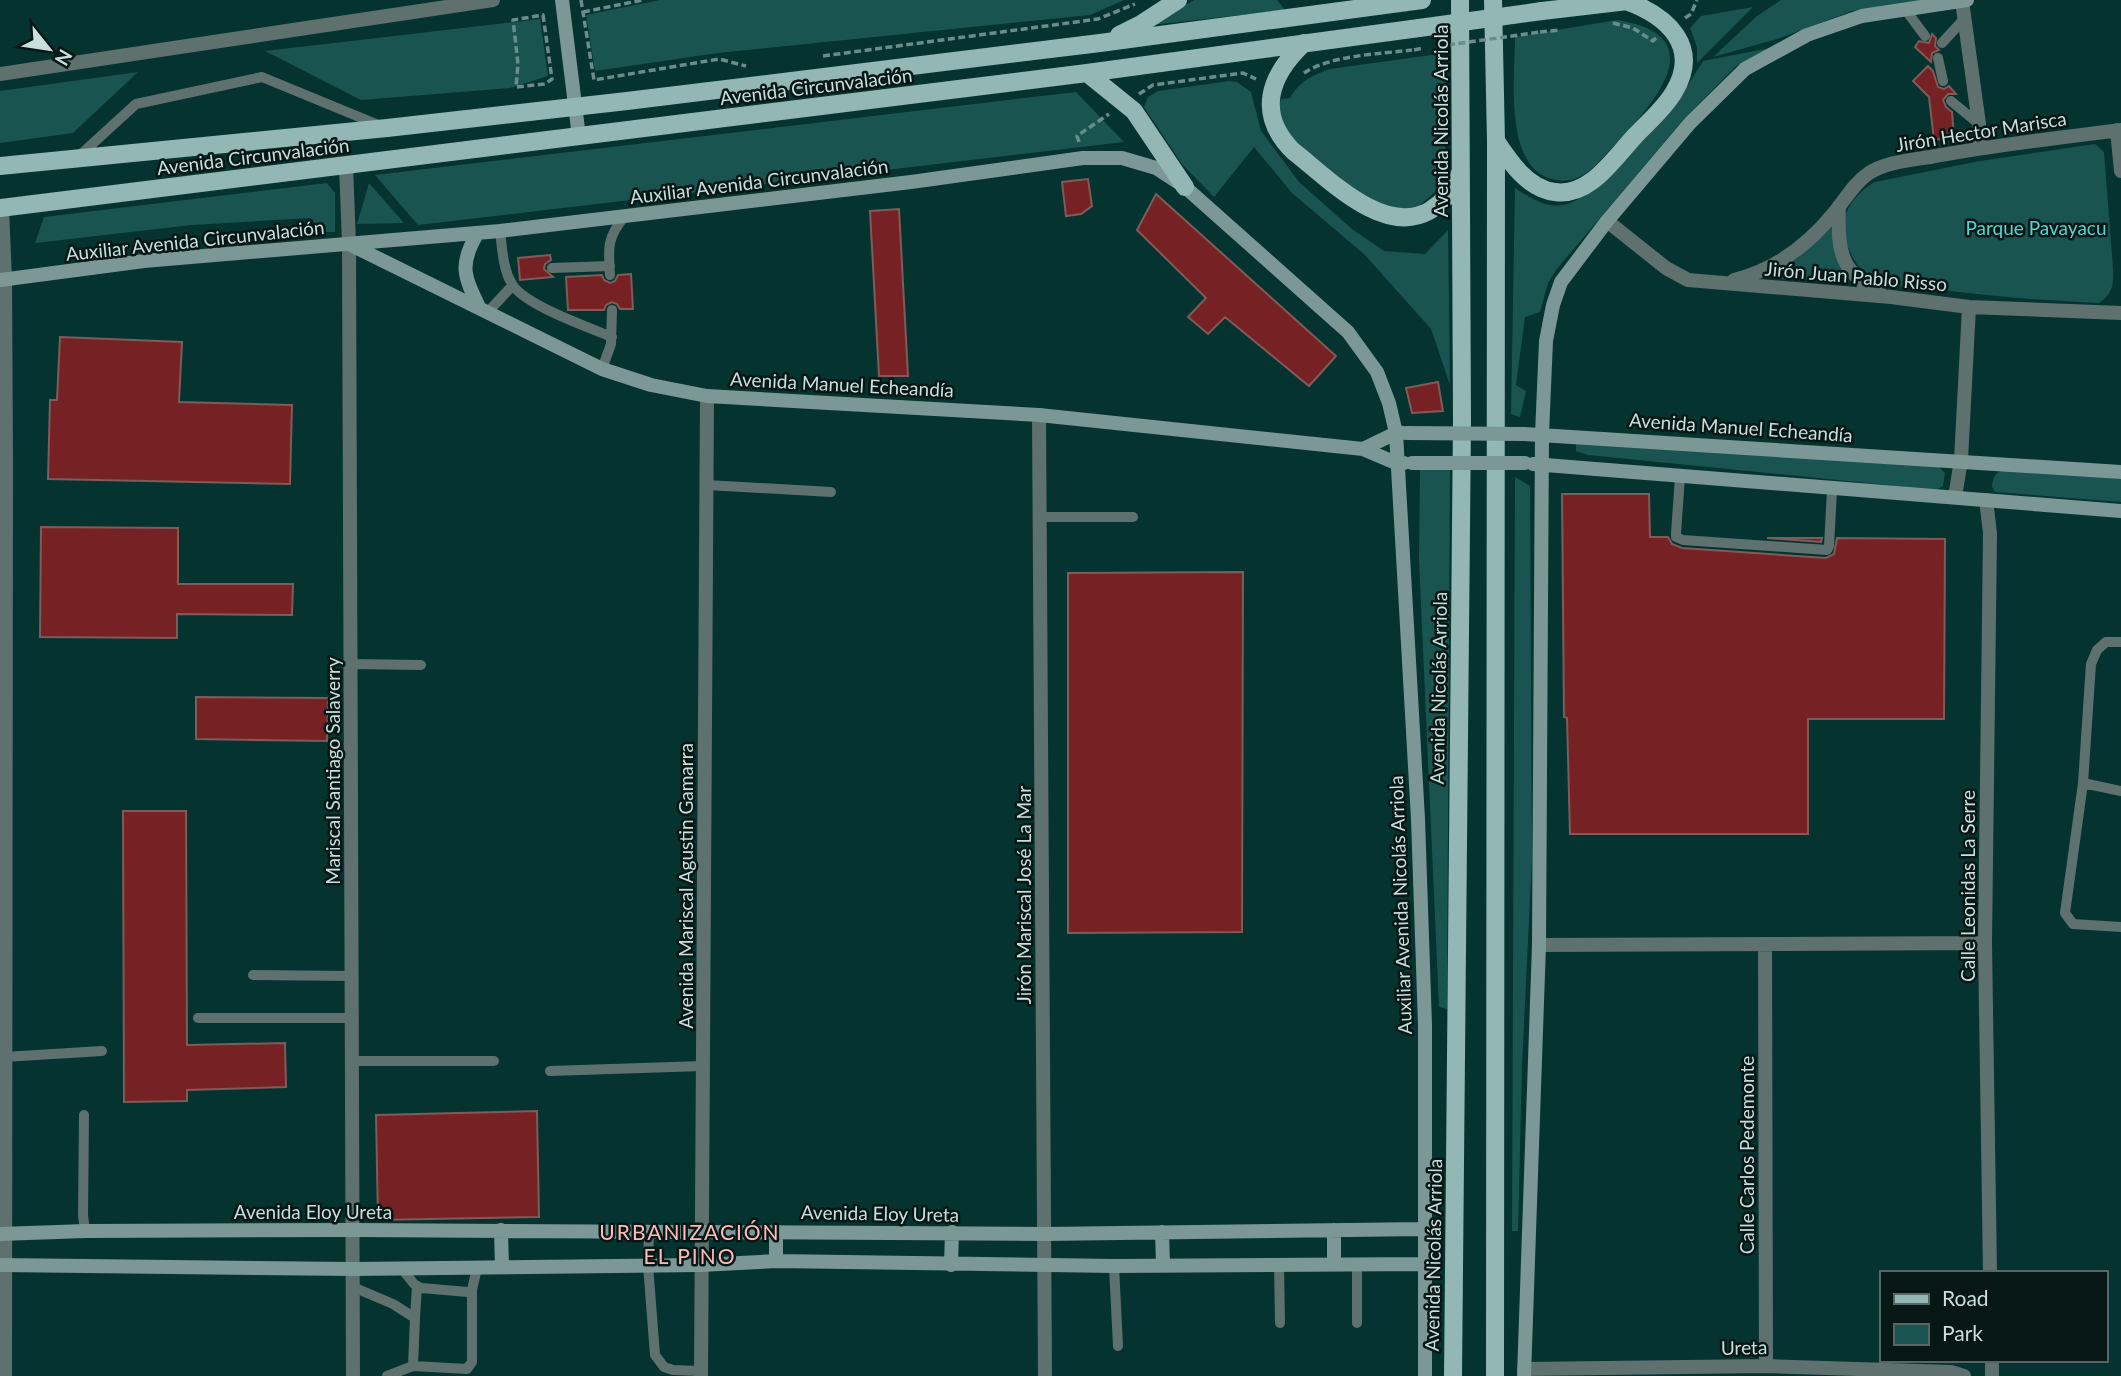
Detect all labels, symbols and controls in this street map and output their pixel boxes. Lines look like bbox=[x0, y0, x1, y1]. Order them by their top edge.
north arrow bbox=[14, 14, 84, 84]
street label: Avenida Nicolás Arriola bbox=[1429, 25, 1452, 217]
text: N bbox=[51, 46, 78, 70]
street label: Avenida Circunvalación bbox=[719, 63, 913, 109]
street label: Jirón Hector Marisca bbox=[1894, 106, 2068, 156]
street label: Avenida Circunvalación bbox=[156, 133, 350, 179]
street label: Auxiliar Avenida Circunvalación bbox=[629, 154, 889, 208]
street label: Auxiliar Avenida Circunvalación bbox=[64, 215, 326, 265]
park label: Parque Pavayacu bbox=[1965, 216, 2107, 239]
street label: Jirón Juan Pablo Risso bbox=[1764, 257, 1948, 295]
street label: Avenida Manuel Echeandía bbox=[730, 367, 954, 401]
street label: Avenida Manuel Echeandía bbox=[1628, 408, 1854, 446]
street label: Avenida Nicolás Arriola bbox=[1425, 591, 1451, 785]
street label: Mariscal Santiago Salaverry bbox=[321, 657, 344, 885]
street label: Avenida Mariscal Agustin Gamarra bbox=[674, 743, 697, 1029]
street label: Auxiliar Avenida Nicolás Arriola bbox=[1384, 775, 1416, 1035]
street label: Jirón Mariscal José La Mar bbox=[1012, 786, 1035, 1004]
street label: Calle Leonidas La Serre bbox=[1956, 790, 1979, 982]
street label: Calle Carlos Pedemonte bbox=[1735, 1056, 1758, 1254]
street label: Avenida Nicolás Arriola bbox=[1420, 1158, 1446, 1352]
street label: Avenida Eloy Ureta bbox=[234, 1200, 392, 1223]
street label: Avenida Eloy Ureta bbox=[801, 1200, 959, 1226]
district label: URBANIZACIÓN EL PINO bbox=[599, 1219, 781, 1268]
legend bbox=[1880, 1271, 2107, 1362]
text: Road bbox=[1942, 1285, 1989, 1310]
text: Park bbox=[1942, 1320, 1983, 1345]
street label: Ureta bbox=[1721, 1335, 1767, 1359]

